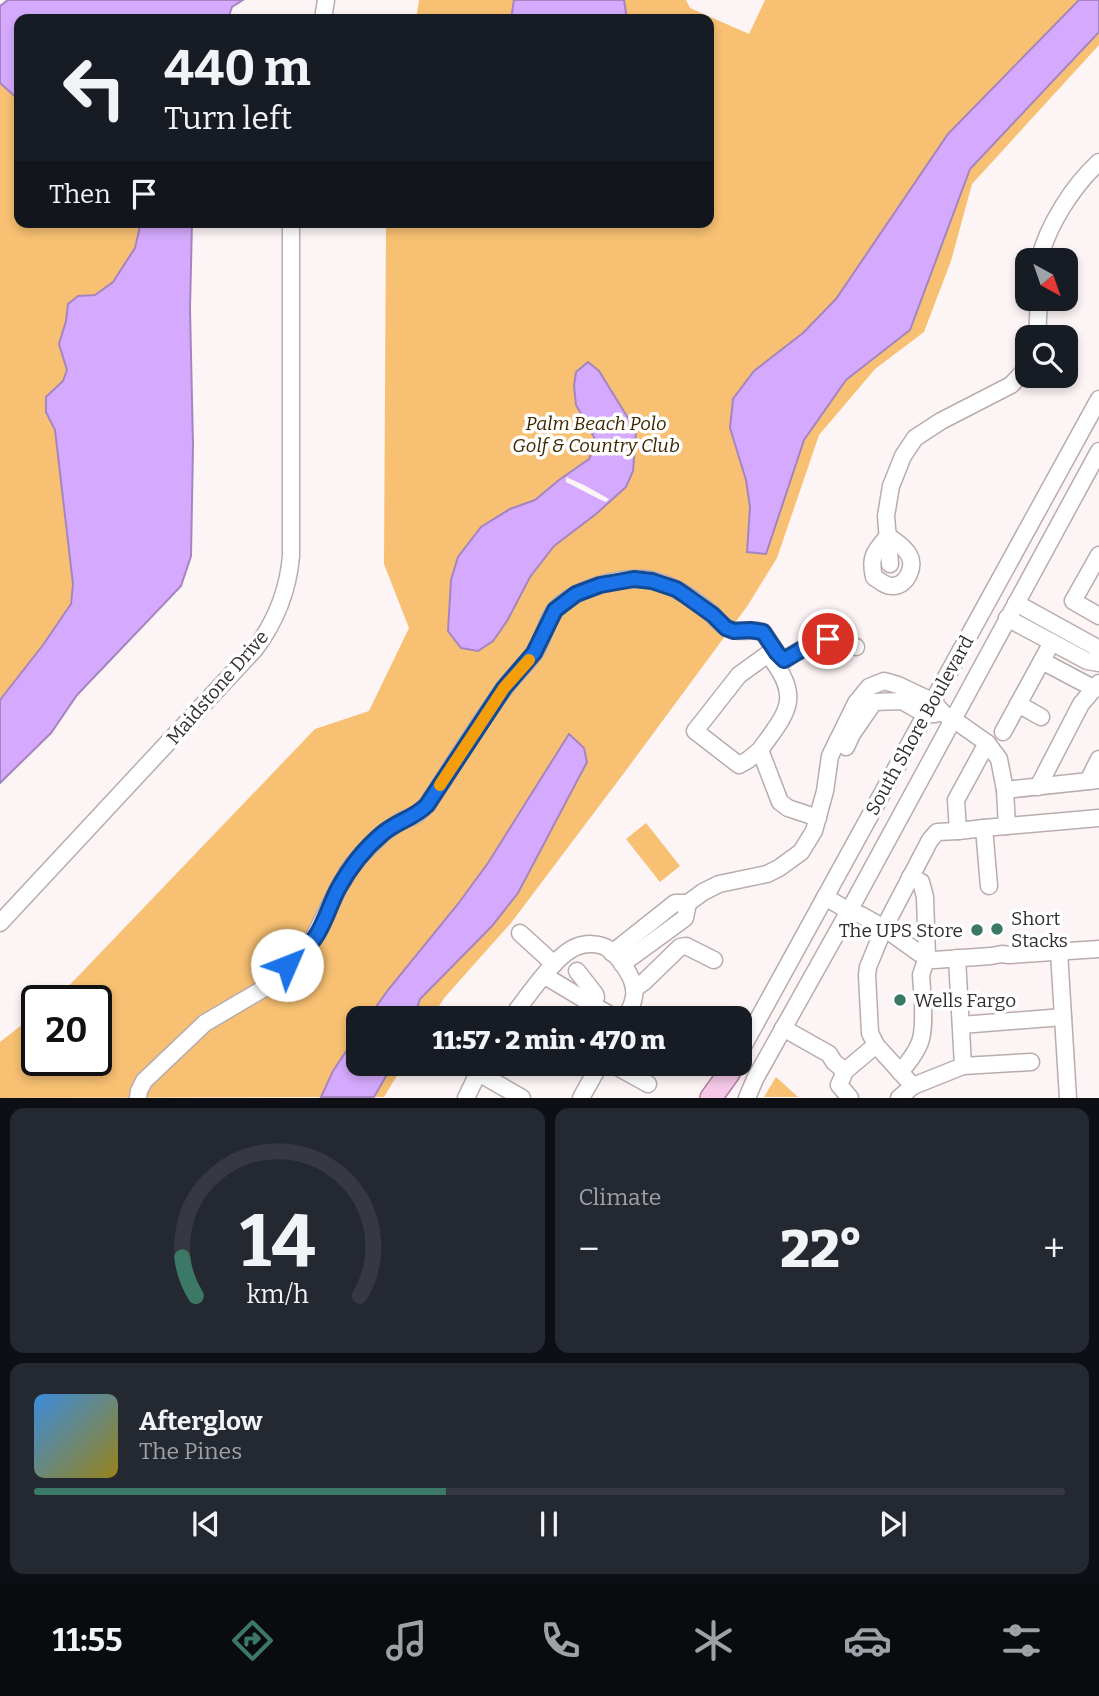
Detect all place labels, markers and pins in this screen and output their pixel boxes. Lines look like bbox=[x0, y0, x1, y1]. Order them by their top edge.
pin bbox=[798, 609, 858, 669]
place label: Short Stacks bbox=[1011, 907, 1068, 952]
place label: The UPS Store bbox=[839, 919, 963, 942]
marker: Short Stacks bbox=[989, 921, 1005, 937]
marker: The UPS Store bbox=[969, 922, 985, 938]
place label: Wells Fargo bbox=[914, 989, 1016, 1012]
marker: Wells Fargo bbox=[892, 992, 908, 1008]

